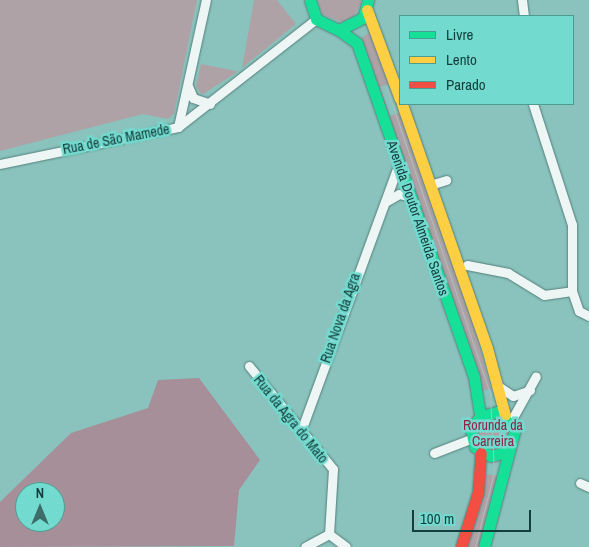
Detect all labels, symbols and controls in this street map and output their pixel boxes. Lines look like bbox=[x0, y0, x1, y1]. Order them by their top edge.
legend bbox=[399, 15, 574, 105]
text: Livre bbox=[446, 24, 473, 45]
text: Lento bbox=[446, 49, 477, 70]
text: Parado bbox=[446, 74, 486, 95]
street label: Rua de São Mamede bbox=[61, 120, 171, 158]
street label: Avenida Doutor Almeida Santos bbox=[383, 138, 453, 298]
street label: Rua Nova da Agra bbox=[317, 271, 363, 365]
street label: Rua da Agra do Mato bbox=[250, 371, 332, 467]
park label: Rorunda da Carreira bbox=[463, 417, 523, 450]
north arrow bbox=[15, 482, 65, 532]
text: N bbox=[36, 484, 44, 502]
scale bar bbox=[414, 500, 533, 532]
text: 100 m bbox=[420, 508, 454, 529]

